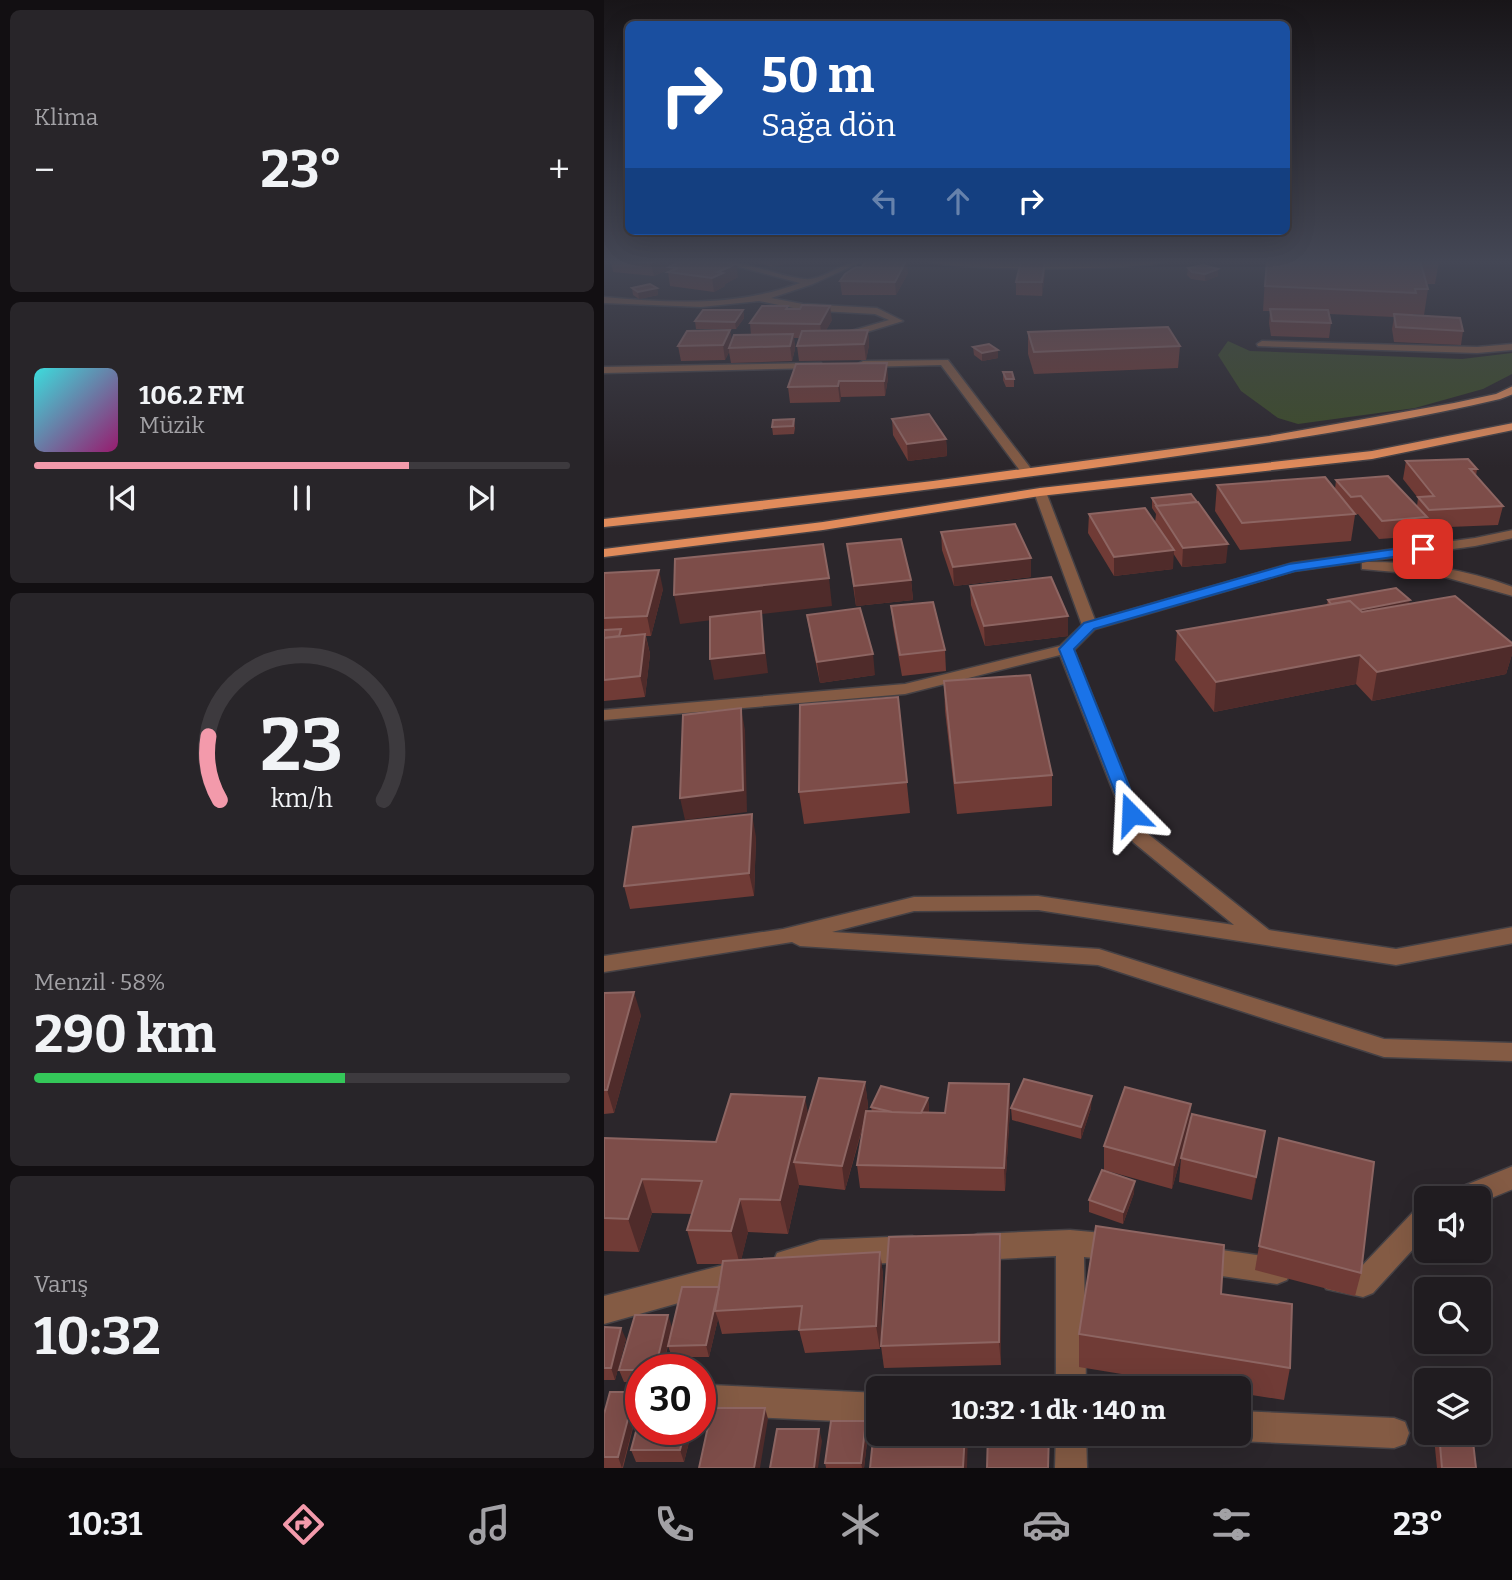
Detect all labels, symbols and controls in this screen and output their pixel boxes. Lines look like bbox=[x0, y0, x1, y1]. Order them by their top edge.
text: 50 m bbox=[761, 46, 874, 105]
icon: right bbox=[646, 49, 737, 140]
text: Klima bbox=[34, 103, 98, 131]
text: Sağa dön bbox=[761, 106, 896, 144]
text: 23° bbox=[261, 138, 343, 201]
text: − bbox=[34, 147, 55, 193]
text: + bbox=[548, 147, 570, 193]
icon: left bbox=[866, 182, 904, 220]
icon: ahead bbox=[939, 182, 977, 220]
icon: right bbox=[1012, 182, 1050, 220]
text: 106.2 FM bbox=[139, 380, 244, 411]
text: Müzik bbox=[139, 411, 204, 439]
icon: previous bbox=[104, 479, 142, 517]
icon: pause bbox=[283, 479, 321, 517]
icon: next bbox=[462, 479, 500, 517]
pin bbox=[1393, 519, 1453, 579]
icon: arrive bbox=[1404, 530, 1442, 568]
text: 23 bbox=[261, 702, 343, 789]
position arrow bbox=[1094, 777, 1168, 851]
text: km/h bbox=[271, 784, 333, 814]
text: Menzil · 58% bbox=[34, 968, 165, 996]
text: 290 km bbox=[34, 1003, 216, 1066]
map controls bbox=[1414, 1186, 1491, 1445]
button: sound bbox=[1414, 1186, 1491, 1263]
text: Varış bbox=[34, 1270, 89, 1298]
button: search bbox=[1414, 1277, 1491, 1354]
text: 10:32 bbox=[34, 1305, 161, 1368]
speed limit sign: 30 bbox=[625, 1354, 716, 1445]
button: layers bbox=[1414, 1368, 1491, 1445]
text: 10:32 · 1 dk · 140 m bbox=[951, 1395, 1166, 1426]
icon: directions bbox=[279, 1500, 328, 1549]
icon: music bbox=[465, 1500, 514, 1549]
icon: phone bbox=[650, 1500, 699, 1549]
icon: climate bbox=[836, 1500, 885, 1549]
icon: car bbox=[1022, 1500, 1071, 1549]
icon: filters bbox=[1207, 1500, 1256, 1549]
text: 10:31 bbox=[68, 1505, 142, 1543]
text: 23° bbox=[1393, 1505, 1444, 1543]

